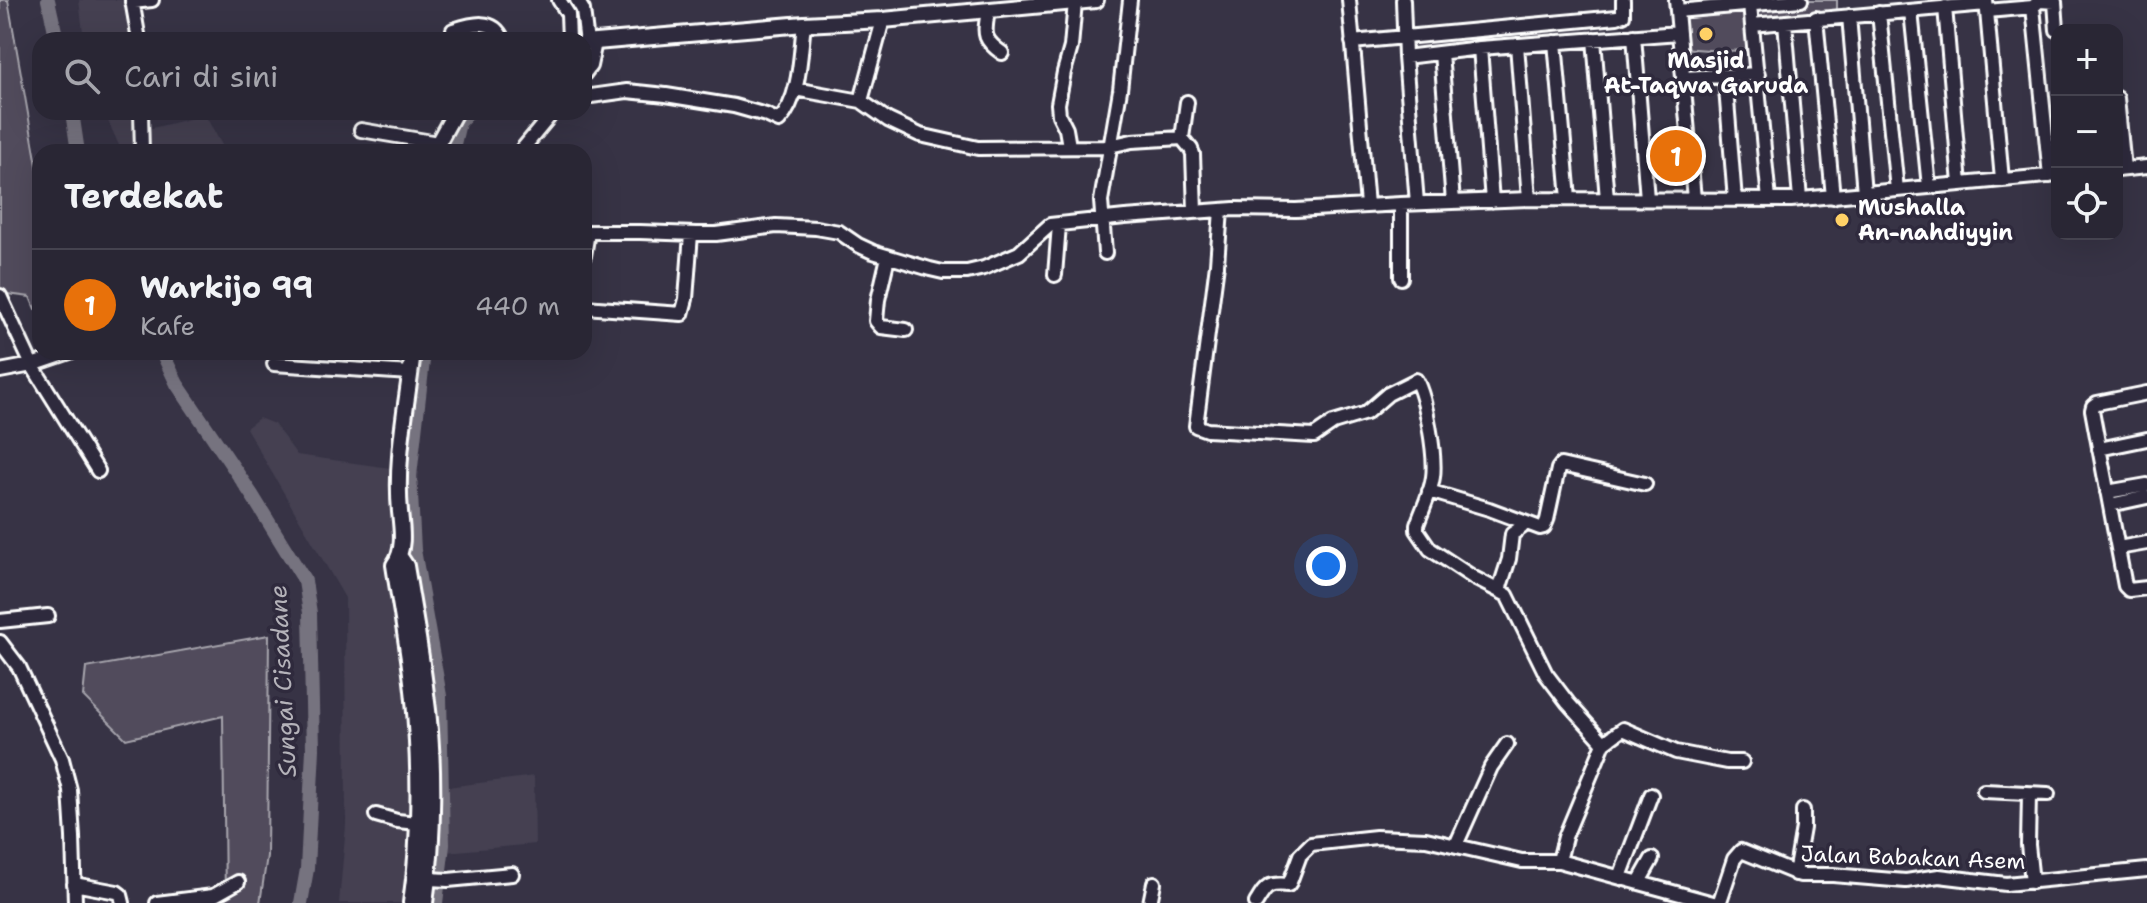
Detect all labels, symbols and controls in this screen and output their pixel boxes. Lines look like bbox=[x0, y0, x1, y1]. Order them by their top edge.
map controls bbox=[2051, 24, 2123, 240]
button: + bbox=[2051, 24, 2123, 96]
marker: Masjid At-Taqwa Garuda bbox=[1697, 25, 1715, 43]
search box bbox=[32, 32, 592, 120]
place label: Masjid At-Taqwa Garuda bbox=[1604, 46, 1808, 100]
icon: search bbox=[60, 54, 104, 98]
text: Cari di sini bbox=[124, 56, 279, 97]
button: − bbox=[2051, 96, 2123, 168]
pin: 1 bbox=[1650, 126, 1702, 186]
button: locate bbox=[2051, 168, 2123, 240]
text: Terdekat bbox=[64, 173, 223, 219]
place label: Mushalla An-nahdiyyin bbox=[1858, 193, 2013, 247]
marker: Mushalla An-nahdiyyin bbox=[1833, 211, 1851, 229]
text: Warkijo 99 bbox=[140, 267, 313, 308]
text: 1 bbox=[84, 288, 96, 323]
text: 440 m bbox=[475, 288, 560, 323]
text: Kafe bbox=[140, 308, 195, 343]
your location bbox=[1306, 546, 1346, 586]
water label: Sungai Cisadane bbox=[262, 584, 304, 778]
street label: Jalan Babakan Asem bbox=[1800, 839, 2026, 876]

